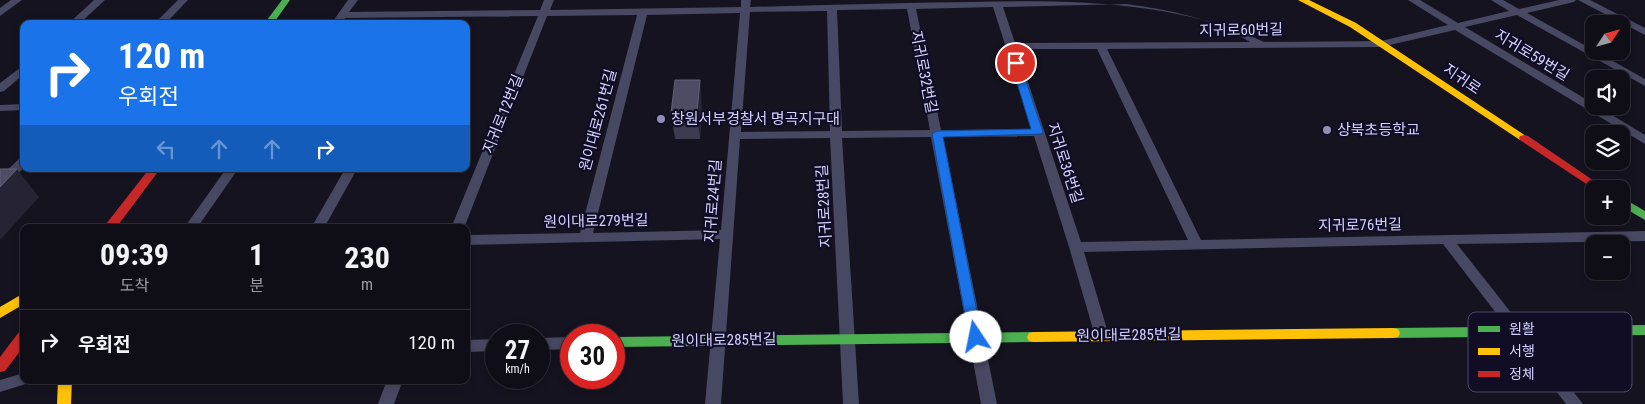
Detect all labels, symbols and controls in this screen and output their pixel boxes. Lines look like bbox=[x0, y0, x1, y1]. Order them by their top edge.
north arrow bbox=[1585, 15, 1630, 60]
map controls bbox=[1585, 15, 1630, 280]
street label: 지귀로60번길 bbox=[1199, 20, 1283, 40]
street label: 지귀로59번길 bbox=[1491, 26, 1573, 84]
street label: 지귀로32번길 bbox=[907, 29, 941, 115]
text: 120 m bbox=[118, 36, 205, 77]
icon: right bbox=[35, 40, 100, 105]
pin bbox=[995, 42, 1037, 84]
icon: arrive bbox=[1002, 49, 1030, 77]
street label: 지귀로 bbox=[1440, 60, 1484, 98]
street label: 원이대로261번길 bbox=[576, 67, 620, 173]
button: sound bbox=[1585, 70, 1630, 115]
street label: 지귀로12번길 bbox=[479, 72, 527, 156]
text: 우회전 bbox=[118, 84, 179, 109]
place label: 창원서부경찰서 명곡지구대 bbox=[671, 110, 840, 128]
marker: 창원서부경찰서 명곡지구대 bbox=[655, 113, 667, 125]
street label: 지귀로36번길 bbox=[1043, 120, 1087, 206]
place label: 상북초등학교 bbox=[1337, 121, 1420, 139]
marker: 상북초등학교 bbox=[1321, 124, 1333, 136]
button: layers bbox=[1585, 125, 1630, 170]
icon: left bbox=[152, 135, 180, 163]
icon: ahead bbox=[205, 135, 233, 163]
icon: ahead bbox=[258, 135, 286, 163]
icon: right bbox=[311, 135, 339, 163]
street label: 지귀로24번길 bbox=[701, 159, 725, 243]
street label: 지귀로28번길 bbox=[813, 164, 835, 248]
button: + bbox=[1585, 180, 1630, 225]
street label: 원이대로279번길 bbox=[543, 211, 649, 231]
street label: 지귀로76번길 bbox=[1318, 215, 1402, 235]
button: − bbox=[1585, 235, 1630, 280]
text: 09:39 bbox=[100, 237, 169, 272]
text: 1 bbox=[249, 237, 264, 272]
text: 230 bbox=[344, 240, 390, 275]
text: m bbox=[361, 275, 373, 294]
text: 도착 bbox=[120, 276, 149, 295]
text: 분 bbox=[249, 276, 264, 295]
position arrow bbox=[949, 310, 1001, 362]
legend bbox=[1468, 312, 1632, 392]
text: 원활 bbox=[1509, 321, 1535, 337]
speed limit sign: 30 bbox=[560, 324, 625, 389]
street label: 원이대로285번길 bbox=[1076, 325, 1182, 345]
icon: right bbox=[35, 328, 63, 356]
street label: 원이대로285번길 bbox=[671, 330, 777, 350]
text: 120 m bbox=[408, 331, 455, 354]
text: 우회전 bbox=[78, 333, 130, 356]
text: 27 bbox=[505, 336, 530, 365]
text: 서행 bbox=[1509, 343, 1535, 359]
text: km/h bbox=[505, 362, 530, 376]
text: 정체 bbox=[1509, 366, 1535, 382]

